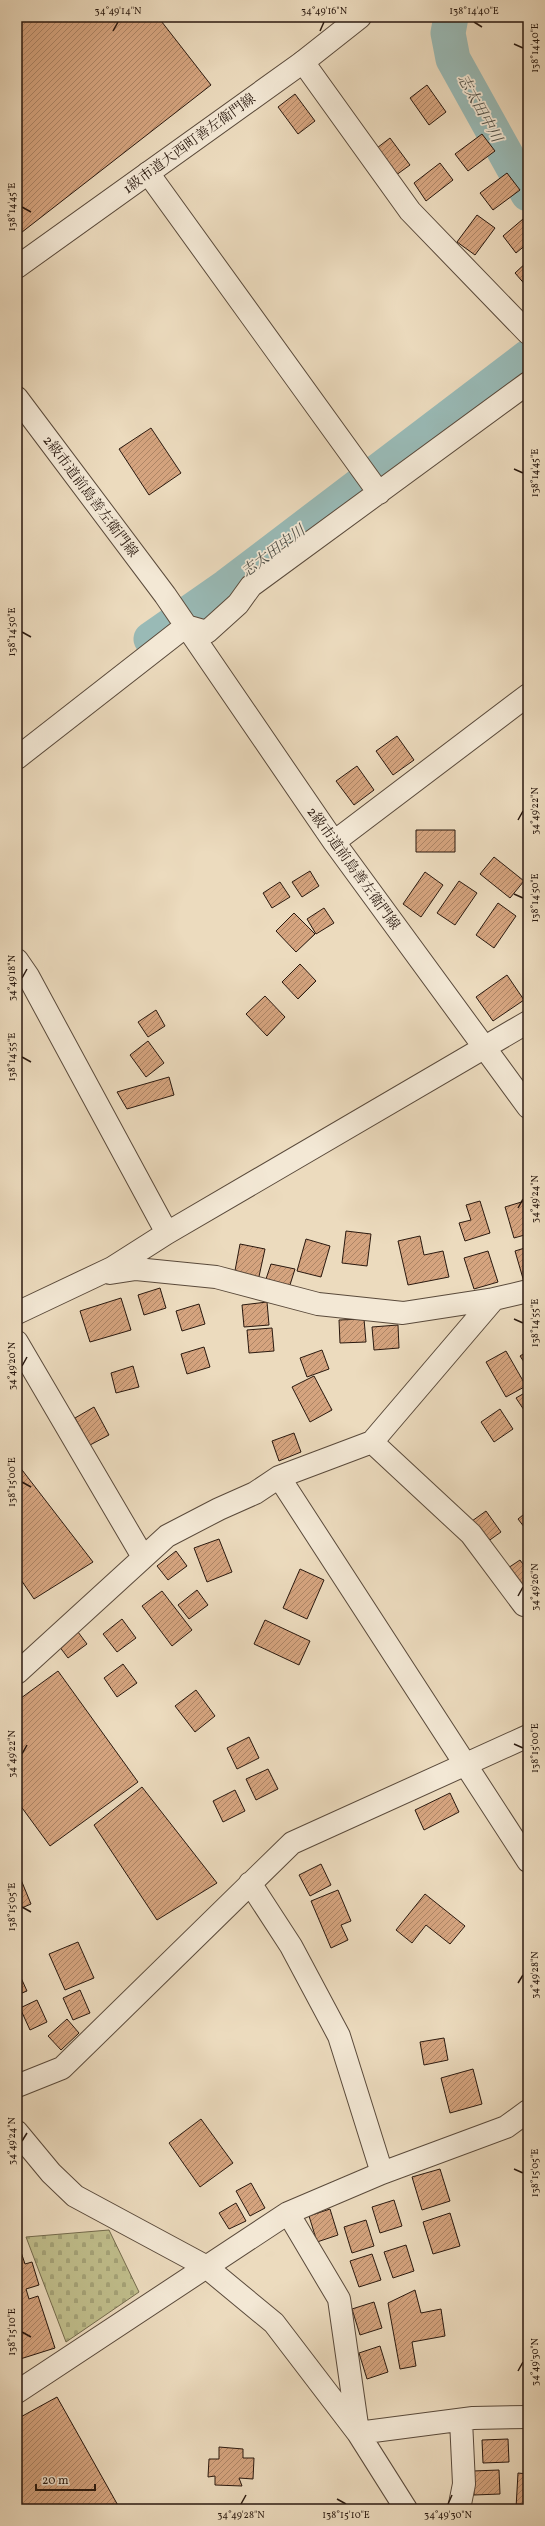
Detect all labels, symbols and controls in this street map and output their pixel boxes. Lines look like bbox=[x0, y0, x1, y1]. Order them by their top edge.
text: 34°49'14"N bbox=[95, 4, 142, 18]
text: 34°49'16"N bbox=[301, 4, 348, 18]
text: 138°14'40"E bbox=[449, 4, 499, 18]
text: 138°14'40"E bbox=[528, 23, 542, 73]
water label: 志太田中川 bbox=[451, 71, 507, 148]
street label: 1級市道大西町善左衛門線 bbox=[120, 90, 260, 199]
text: 138°14'45"E bbox=[5, 183, 19, 231]
street label: 2級市道前島善左衛門線 bbox=[38, 432, 142, 562]
text: 138°14'45"E bbox=[528, 449, 542, 497]
water label: 志太田中川 bbox=[238, 520, 312, 583]
text: 138°14'50"E bbox=[5, 607, 19, 657]
text: 34°49'22"N bbox=[528, 787, 542, 835]
street label: 2級市道前島善左衛門線 bbox=[302, 804, 404, 934]
text: 138°14'50"E bbox=[528, 873, 542, 923]
text: 34°49'18"N bbox=[5, 954, 19, 1001]
text: 138°14'55"E bbox=[5, 1033, 19, 1081]
text: 34°49'24"N bbox=[528, 1174, 542, 1223]
text: 138°14'55"E bbox=[528, 1299, 542, 1347]
text: 34°49'20"N bbox=[5, 1341, 19, 1390]
text: 138°15'00"E bbox=[5, 1457, 19, 1507]
text: 34°49'26"N bbox=[528, 1563, 542, 1611]
text: 138°15'00"E bbox=[528, 1723, 542, 1773]
text: 34°49'22"N bbox=[5, 1730, 19, 1778]
text: 138°15'05"E bbox=[5, 1883, 19, 1931]
text: 34°49'28"N bbox=[528, 1951, 542, 1999]
text: 34°49'24"N bbox=[5, 2116, 19, 2165]
text: 138°15'05"E bbox=[528, 2149, 542, 2197]
text: 138°15'10"E bbox=[5, 2308, 19, 2356]
text: 34°49'30"N bbox=[528, 2337, 542, 2386]
scale bar bbox=[36, 2466, 95, 2492]
text: 20 m bbox=[42, 2473, 69, 2489]
text: 34°49'28"N bbox=[217, 2508, 265, 2522]
text: 138°15'10"E bbox=[322, 2508, 370, 2522]
text: 34°49'30"N bbox=[424, 2508, 473, 2522]

